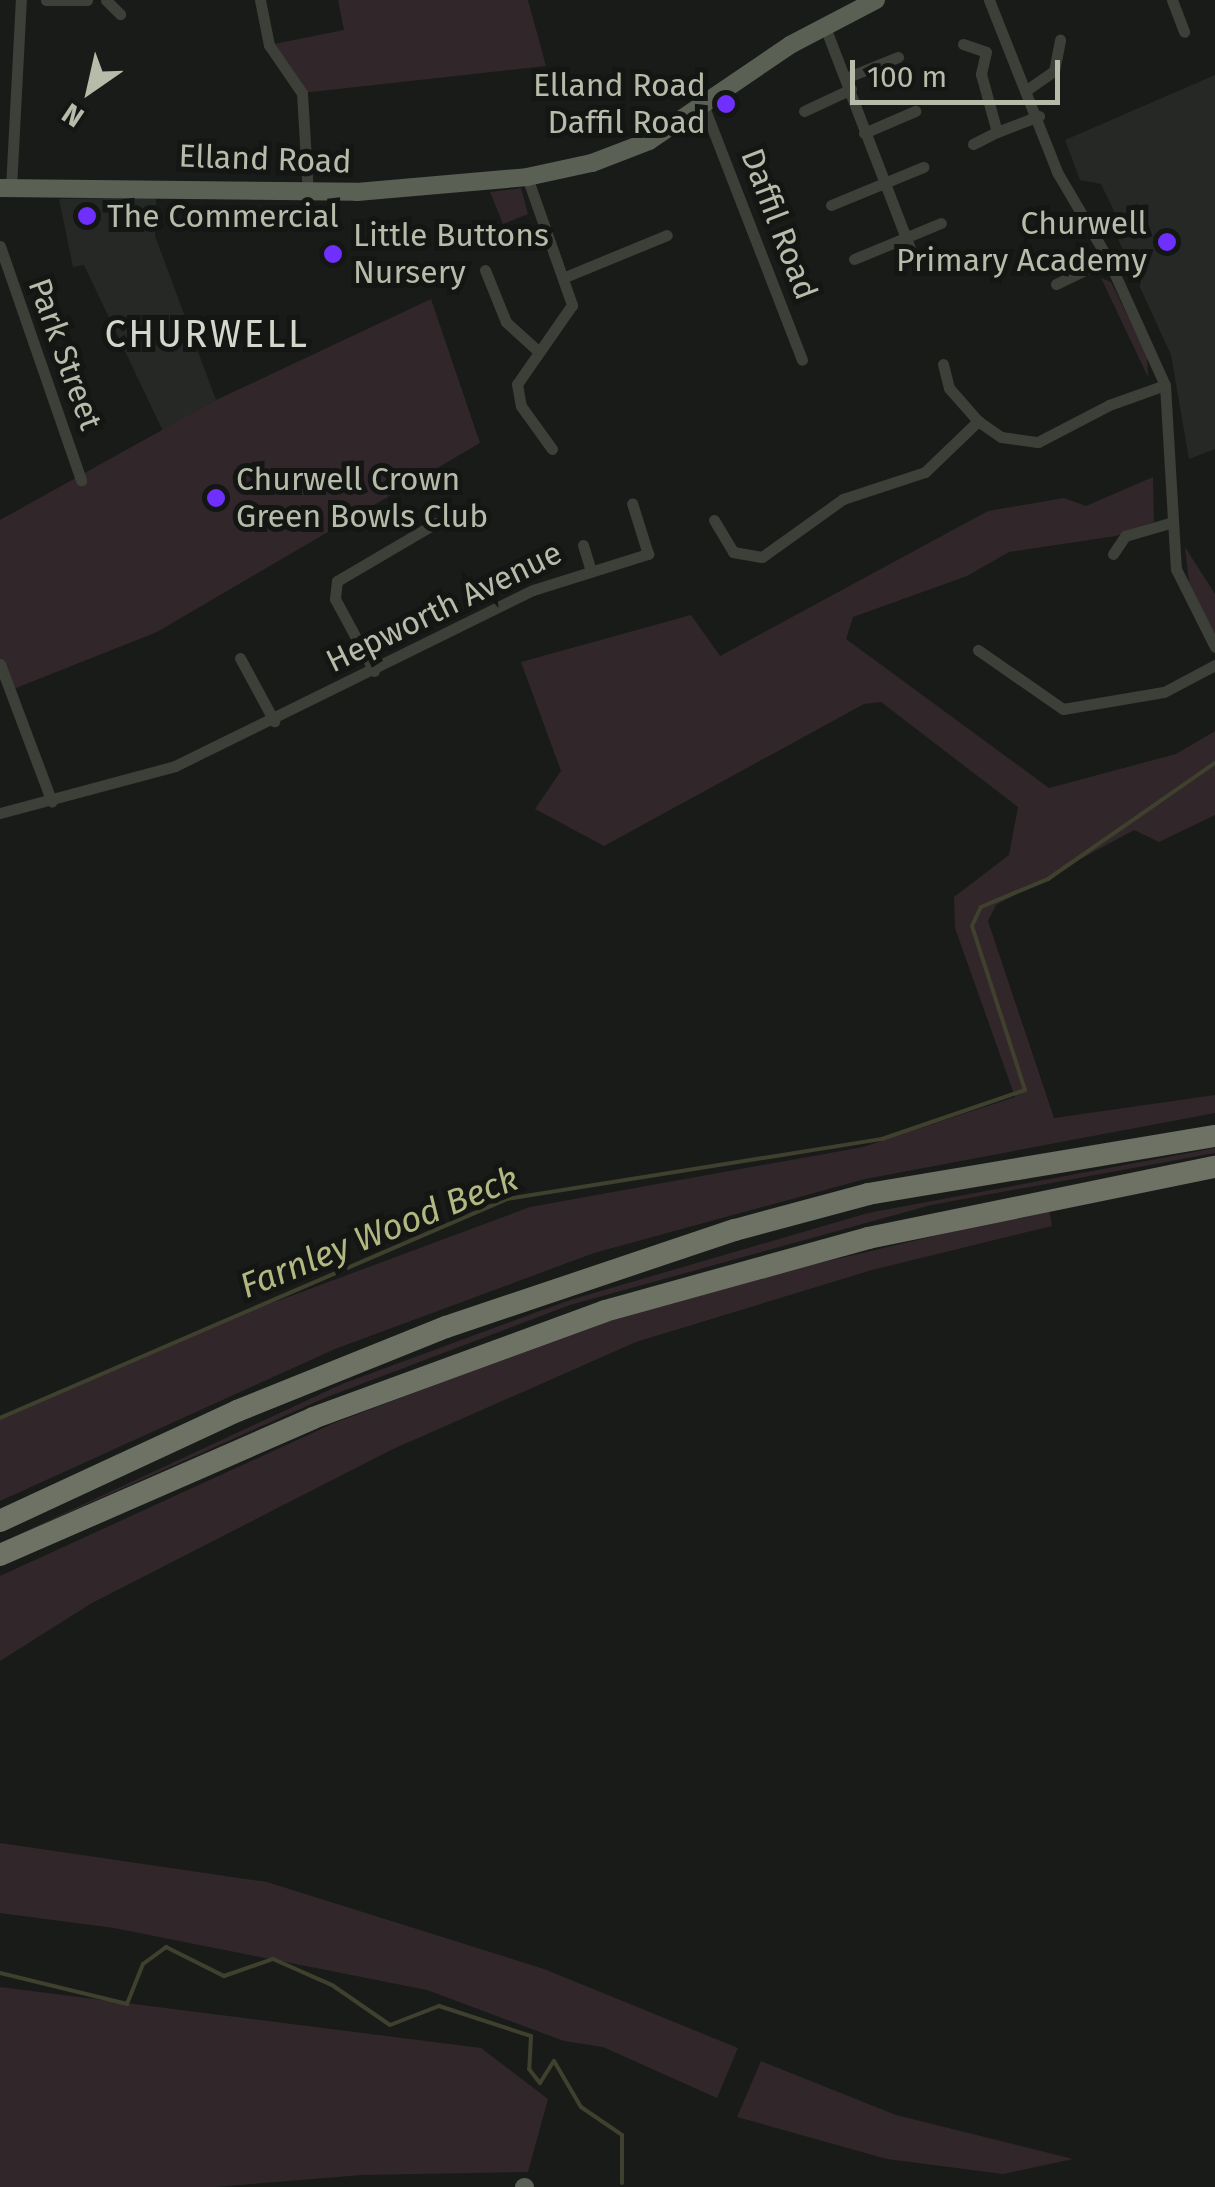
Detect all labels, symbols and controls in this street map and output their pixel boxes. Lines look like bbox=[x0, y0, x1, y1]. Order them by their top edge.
north arrow bbox=[40, 40, 140, 140]
scale bar bbox=[855, 40, 1065, 102]
text: 100 m bbox=[867, 59, 947, 95]
place label: Elland Road Daffil Road bbox=[533, 67, 706, 142]
marker: Elland Road Daffil Road bbox=[715, 93, 737, 115]
text: N bbox=[56, 96, 90, 134]
street label: Elland Road bbox=[178, 137, 352, 181]
street label: Daffil Road bbox=[733, 143, 825, 305]
place label: The Commercial bbox=[107, 197, 339, 235]
marker: The Commercial bbox=[76, 205, 98, 227]
place label: Churwell Primary Academy bbox=[896, 205, 1147, 280]
place label: Little Buttons Nursery bbox=[353, 217, 549, 292]
marker: Churwell Primary Academy bbox=[1156, 231, 1178, 253]
marker: Little Buttons Nursery bbox=[322, 243, 344, 265]
street label: Park Street bbox=[20, 273, 110, 435]
district label: CHURWELL bbox=[105, 312, 309, 358]
place label: Churwell Crown Green Bowls Club bbox=[236, 461, 488, 536]
marker: Churwell Crown Green Bowls Club bbox=[205, 487, 227, 509]
street label: Hepworth Avenue bbox=[320, 533, 568, 681]
water label: Farnley Wood Beck bbox=[234, 1157, 524, 1307]

